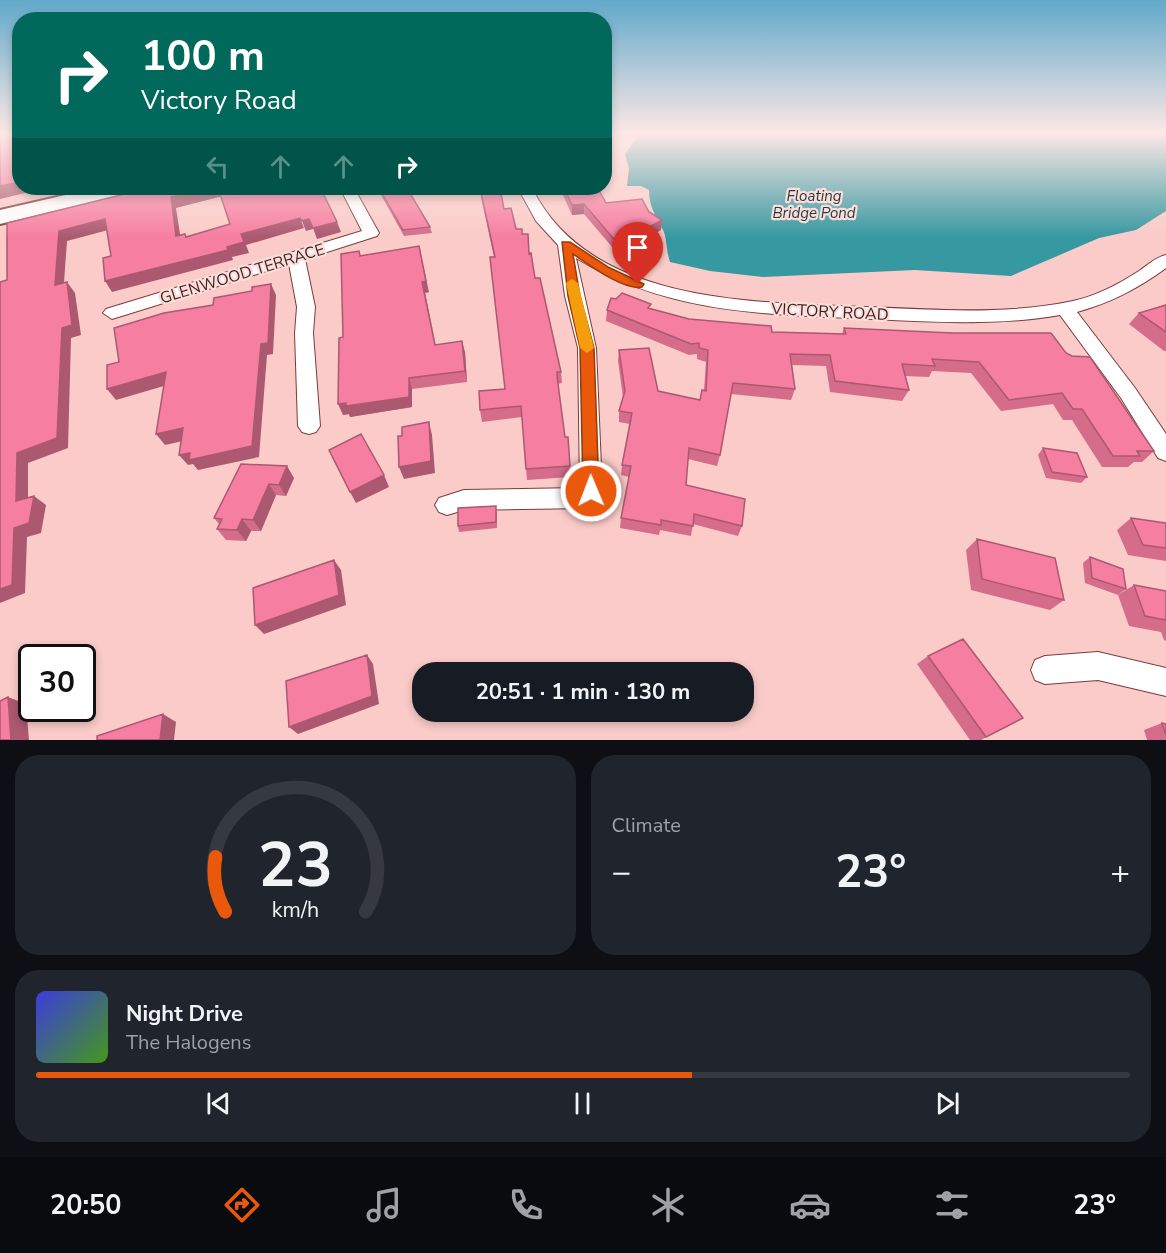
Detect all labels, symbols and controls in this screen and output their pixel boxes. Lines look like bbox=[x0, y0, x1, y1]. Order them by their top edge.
text: 100 m bbox=[141, 28, 265, 85]
icon: right bbox=[42, 36, 120, 114]
text: Victory Road bbox=[141, 82, 297, 119]
icon: left bbox=[201, 150, 234, 183]
icon: ahead bbox=[264, 150, 297, 183]
icon: ahead bbox=[327, 150, 360, 183]
icon: right bbox=[390, 150, 423, 183]
water label: Floating Bridge Pond bbox=[772, 186, 856, 223]
pin bbox=[612, 222, 663, 284]
icon: arrive bbox=[621, 231, 654, 264]
street label: GLENWOOD TERRACE bbox=[157, 238, 327, 309]
street label: VICTORY ROAD bbox=[770, 298, 889, 326]
position arrow bbox=[559, 459, 623, 523]
speed limit sign: 30 bbox=[18, 644, 96, 722]
text: 20:51 · 1 min · 130 m bbox=[476, 677, 690, 707]
text: Climate bbox=[612, 812, 681, 839]
text: 23 bbox=[258, 823, 333, 908]
text: 23° bbox=[835, 842, 906, 903]
text: − bbox=[612, 850, 631, 895]
text: + bbox=[1110, 850, 1130, 895]
text: km/h bbox=[272, 895, 319, 925]
text: Night Drive bbox=[126, 999, 243, 1029]
text: The Halogens bbox=[126, 1029, 251, 1056]
icon: previous bbox=[202, 1087, 235, 1120]
icon: pause bbox=[566, 1087, 599, 1120]
icon: next bbox=[931, 1087, 964, 1120]
icon: directions bbox=[221, 1184, 263, 1226]
icon: music bbox=[363, 1184, 405, 1226]
icon: phone bbox=[505, 1184, 547, 1226]
icon: climate bbox=[647, 1184, 689, 1226]
icon: car bbox=[789, 1184, 831, 1226]
icon: filters bbox=[931, 1184, 973, 1226]
text: 20:50 bbox=[50, 1187, 121, 1224]
text: 23° bbox=[1073, 1187, 1116, 1224]

